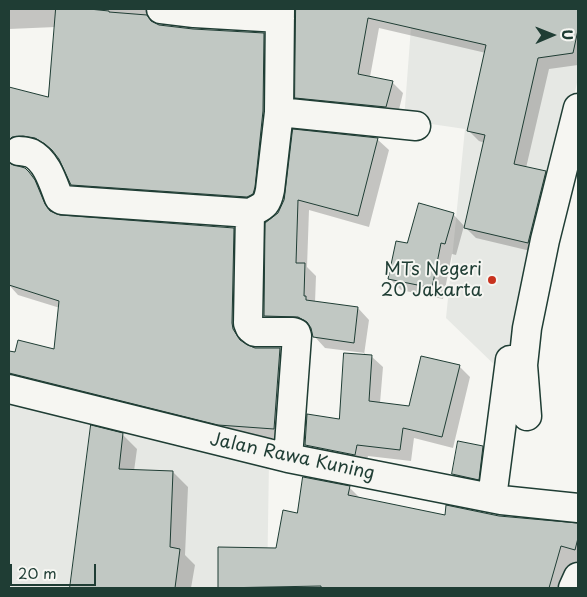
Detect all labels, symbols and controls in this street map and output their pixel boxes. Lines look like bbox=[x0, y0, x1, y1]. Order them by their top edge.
north arrow bbox=[527, 10, 577, 60]
text: U bbox=[557, 29, 578, 40]
place label: MTs Negeri 20 Jakarta bbox=[381, 259, 482, 302]
marker: MTs Negeri 20 Jakarta bbox=[486, 274, 498, 286]
street label: Jalan Rawa Kuning bbox=[208, 429, 376, 485]
scale bar bbox=[12, 554, 99, 586]
text: 20 m bbox=[18, 561, 57, 584]

